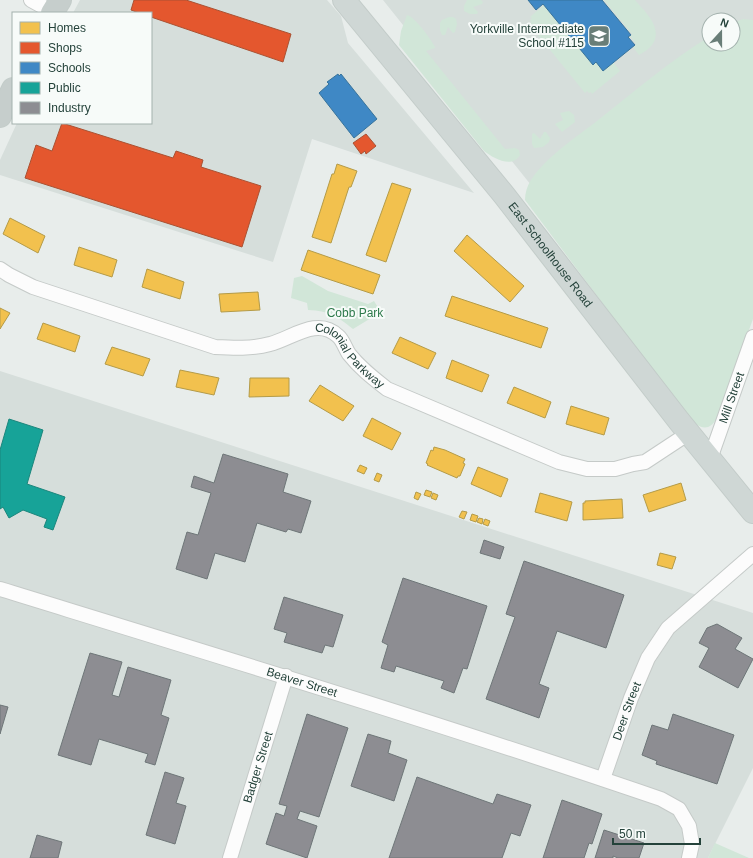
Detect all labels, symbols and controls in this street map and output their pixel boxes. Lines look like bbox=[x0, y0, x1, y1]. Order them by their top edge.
legend bbox=[12, 12, 152, 124]
north arrow bbox=[701, 12, 741, 52]
text: N bbox=[719, 16, 730, 30]
text: Homes bbox=[48, 21, 86, 35]
place label: Yorkville Intermediate School #115 bbox=[470, 22, 584, 50]
school or university icon: Yorkville Intermediate School #115 bbox=[586, 23, 612, 49]
text: Shops bbox=[48, 41, 82, 55]
text: Schools bbox=[48, 61, 91, 75]
text: Public bbox=[48, 81, 81, 95]
text: Industry bbox=[48, 101, 91, 115]
street label: East Schoolhouse Road bbox=[505, 200, 595, 310]
park label: Cobb Park bbox=[327, 306, 384, 320]
street label: Colonial Parkway bbox=[315, 321, 387, 391]
street label: Mill Street bbox=[716, 370, 747, 425]
street label: Beaver Street bbox=[265, 665, 340, 700]
street label: Deer Street bbox=[610, 679, 644, 742]
street label: Badger Street bbox=[240, 729, 276, 805]
scale bar bbox=[613, 820, 700, 846]
text: 50 m bbox=[619, 827, 646, 841]

